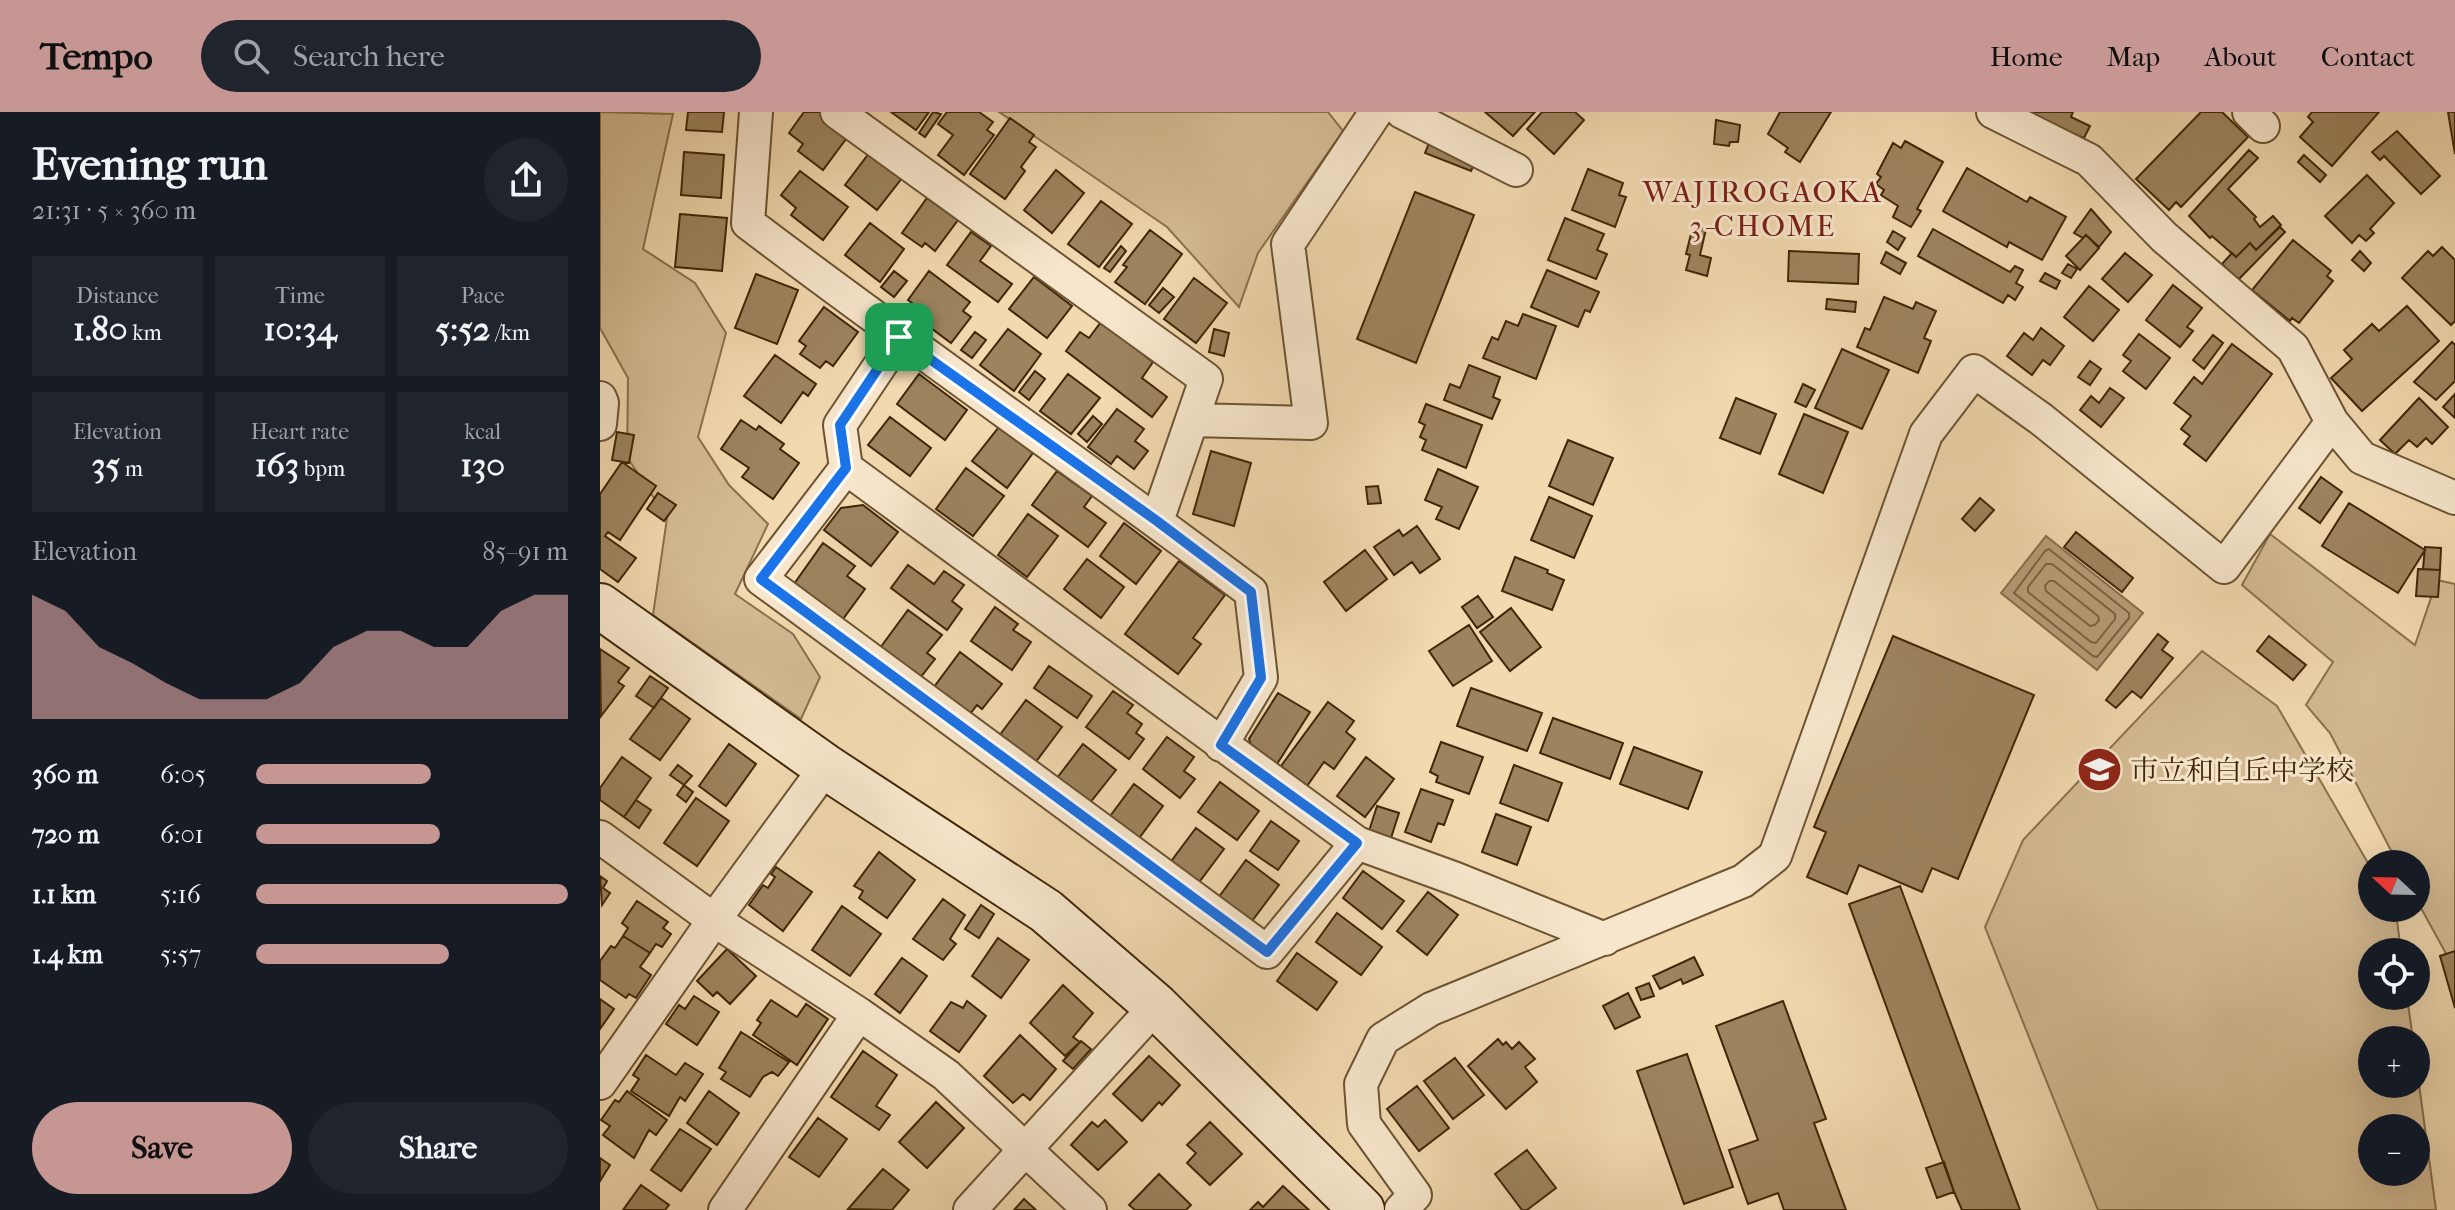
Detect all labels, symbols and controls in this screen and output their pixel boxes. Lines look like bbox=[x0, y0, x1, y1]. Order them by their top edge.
search box bbox=[201, 20, 761, 92]
text: Tempo bbox=[40, 34, 153, 79]
icon: search bbox=[229, 34, 273, 78]
text: Search here bbox=[293, 39, 445, 74]
text: Home bbox=[1990, 40, 2063, 73]
text: Map bbox=[2107, 40, 2160, 73]
text: About bbox=[2204, 40, 2277, 73]
text: Contact bbox=[2321, 40, 2415, 73]
button: share bbox=[484, 138, 568, 222]
text: Evening run bbox=[32, 139, 267, 190]
district label: WAJIROGAOKA 3-CHOME bbox=[1642, 175, 1883, 244]
text: 21:31 · 5 × 360 m bbox=[32, 195, 196, 226]
text: Distance bbox=[76, 283, 159, 309]
text: Time bbox=[275, 283, 325, 309]
text: Pace bbox=[461, 283, 505, 309]
pin bbox=[865, 303, 933, 371]
text: 1.80 bbox=[73, 309, 127, 349]
text: 10:34 bbox=[264, 309, 336, 349]
text: 5:52 bbox=[435, 309, 490, 349]
icon: arrive bbox=[877, 315, 921, 359]
text: km bbox=[127, 320, 162, 346]
text: /km bbox=[490, 320, 530, 346]
text: Elevation bbox=[73, 419, 162, 445]
text: Heart rate bbox=[251, 419, 349, 445]
text: kcal bbox=[464, 419, 501, 445]
text: 35 bbox=[92, 445, 120, 485]
text: 163 bbox=[255, 445, 299, 485]
text: 130 bbox=[460, 445, 505, 485]
text: m bbox=[120, 456, 143, 482]
text: bpm bbox=[299, 456, 345, 482]
text: Elevation bbox=[32, 536, 137, 567]
text: 85–91 m bbox=[482, 536, 568, 567]
school or university icon: 市立和白丘中学校 bbox=[2075, 746, 2123, 794]
place label: 市立和白丘中学校 bbox=[2130, 754, 2354, 787]
text: 360 m bbox=[32, 759, 98, 790]
text: 6:05 bbox=[160, 759, 206, 790]
text: 720 m bbox=[32, 819, 99, 850]
text: 6:01 bbox=[160, 819, 204, 850]
north arrow bbox=[2358, 850, 2430, 922]
map controls bbox=[2358, 850, 2430, 1186]
text: 1.1 km bbox=[32, 879, 96, 910]
text: 5:16 bbox=[160, 879, 201, 910]
button: locate bbox=[2358, 938, 2430, 1010]
text: 1.4 km bbox=[32, 939, 103, 970]
text: 5:57 bbox=[160, 939, 201, 970]
button: + bbox=[2358, 1026, 2430, 1098]
button: Save bbox=[32, 1102, 292, 1194]
button: Share bbox=[308, 1102, 568, 1194]
button: − bbox=[2358, 1114, 2430, 1186]

